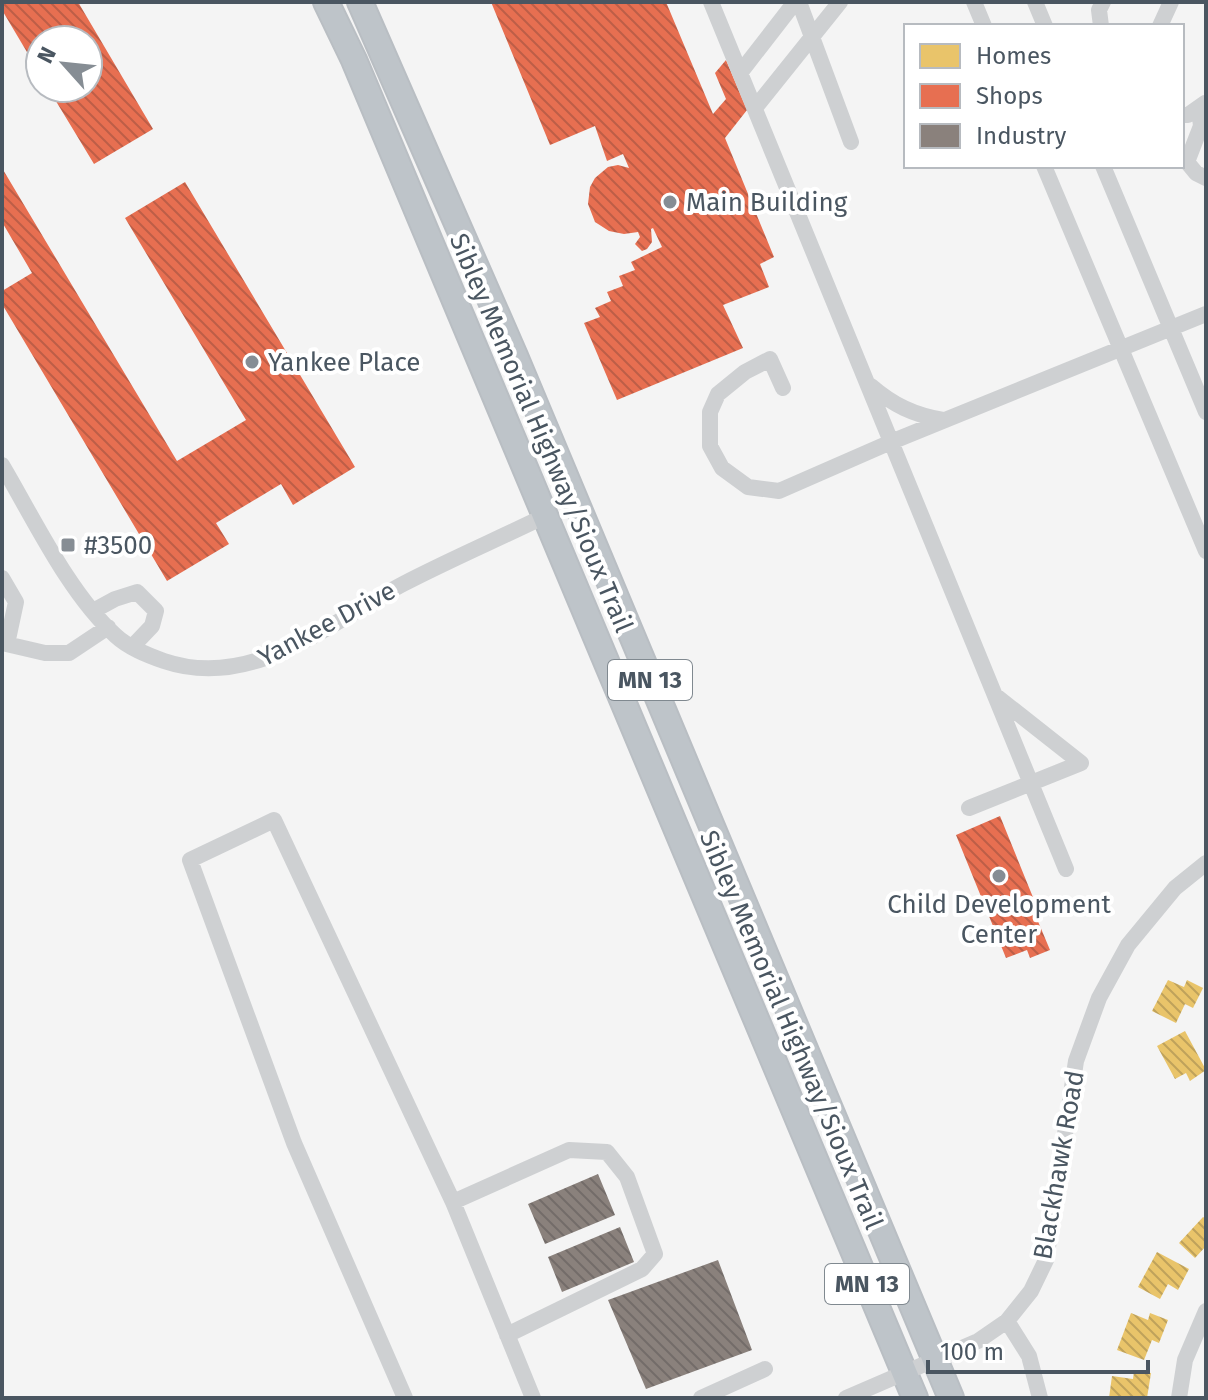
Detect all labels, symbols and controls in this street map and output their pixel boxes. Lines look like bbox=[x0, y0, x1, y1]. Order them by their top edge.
north arrow bbox=[24, 24, 104, 104]
legend bbox=[904, 24, 1184, 168]
text: Homes bbox=[976, 42, 1051, 70]
text: N bbox=[31, 43, 62, 68]
text: Shops bbox=[976, 82, 1043, 110]
text: Industry bbox=[976, 122, 1067, 150]
place label: Main Building bbox=[686, 187, 848, 218]
marker: Main Building bbox=[661, 193, 679, 211]
street label: Sibley Memorial Highway/Sioux Trail bbox=[443, 229, 639, 637]
place label: Yankee Place bbox=[268, 347, 421, 378]
marker: Yankee Place bbox=[243, 353, 261, 371]
place label: #3500 bbox=[84, 530, 152, 561]
marker: #3500 bbox=[59, 536, 77, 554]
street label: Yankee Drive bbox=[253, 575, 401, 673]
road number: MN 13 bbox=[608, 660, 692, 700]
street label: Sibley Memorial Highway/Sioux Trail bbox=[693, 826, 889, 1234]
marker: Child Development Center bbox=[990, 867, 1008, 885]
place label: Child Development Center bbox=[887, 889, 1111, 950]
street label: Blackhawk Road bbox=[1027, 1068, 1091, 1262]
road number: MN 13 bbox=[825, 1264, 909, 1304]
scale bar bbox=[928, 1324, 1148, 1374]
text: 100 m bbox=[940, 1338, 1004, 1366]

